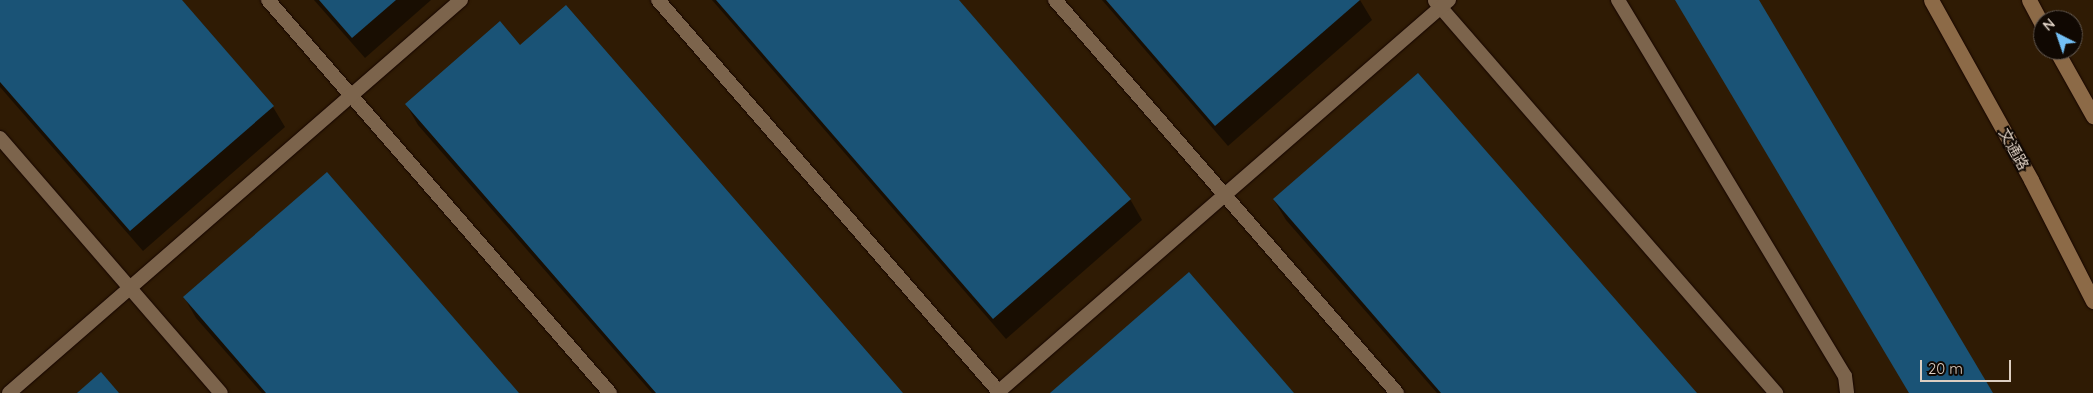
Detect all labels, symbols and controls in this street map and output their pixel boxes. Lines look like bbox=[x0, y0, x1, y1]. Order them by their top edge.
north arrow bbox=[2033, 10, 2083, 60]
text: N bbox=[2039, 14, 2059, 35]
street label: 文通路 bbox=[1995, 125, 2033, 173]
scale bar bbox=[1923, 350, 2014, 382]
text: 20 m bbox=[1928, 359, 1963, 378]

